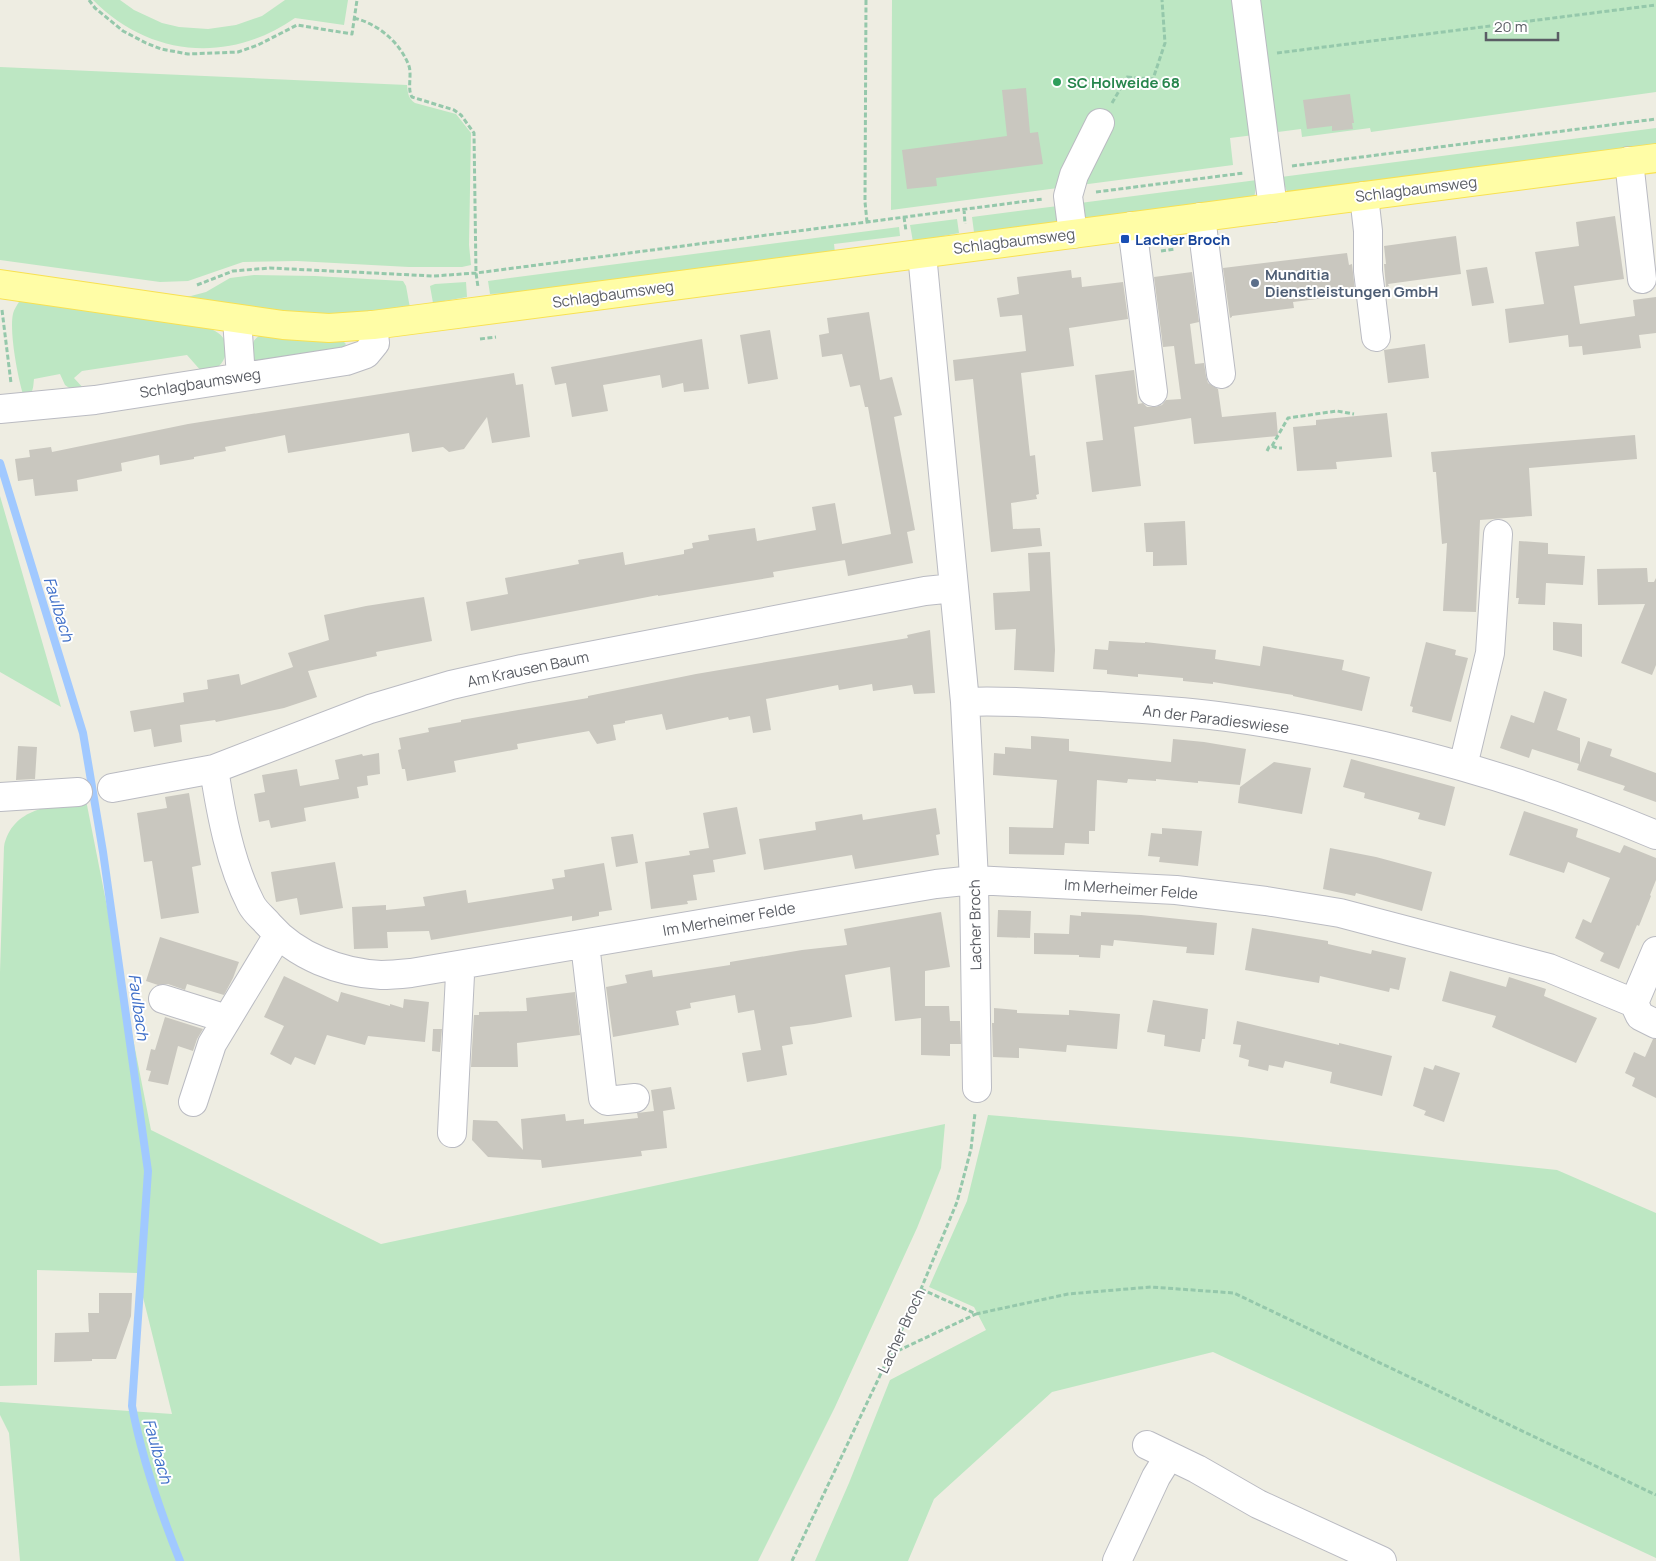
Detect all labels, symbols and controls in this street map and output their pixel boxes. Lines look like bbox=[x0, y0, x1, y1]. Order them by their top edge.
scale bar bbox=[1486, 10, 1558, 42]
text: 20 m bbox=[1494, 16, 1527, 37]
place label: SC Holweide 68 bbox=[1067, 72, 1180, 93]
marker: SC Holweide 68 bbox=[1051, 76, 1063, 88]
street label: Schlagbaumsweg bbox=[1354, 171, 1478, 207]
street label: Schlagbaumsweg bbox=[952, 223, 1076, 259]
place label: Lacher Broch bbox=[1135, 229, 1230, 250]
marker: Lacher Broch bbox=[1119, 233, 1131, 245]
place label: Munditia Dienstleistungen GmbH bbox=[1265, 264, 1438, 302]
street label: Schlagbaumsweg bbox=[551, 275, 675, 313]
marker: Munditia Dienstleistungen GmbH bbox=[1249, 277, 1261, 289]
street label: Schlagbaumsweg bbox=[138, 363, 262, 403]
water label: Faulbach bbox=[39, 574, 79, 645]
street label: Am Krausen Baum bbox=[465, 646, 591, 692]
street label: An der Paradieswiese bbox=[1142, 700, 1291, 738]
street label: Im Merheimer Felde bbox=[1063, 874, 1199, 904]
street label: Lacher Broch bbox=[964, 879, 986, 971]
street label: Im Merheimer Felde bbox=[661, 897, 797, 941]
water label: Faulbach bbox=[123, 972, 155, 1042]
street label: Lacher Broch bbox=[872, 1285, 930, 1377]
water label: Faulbach bbox=[138, 1416, 178, 1487]

